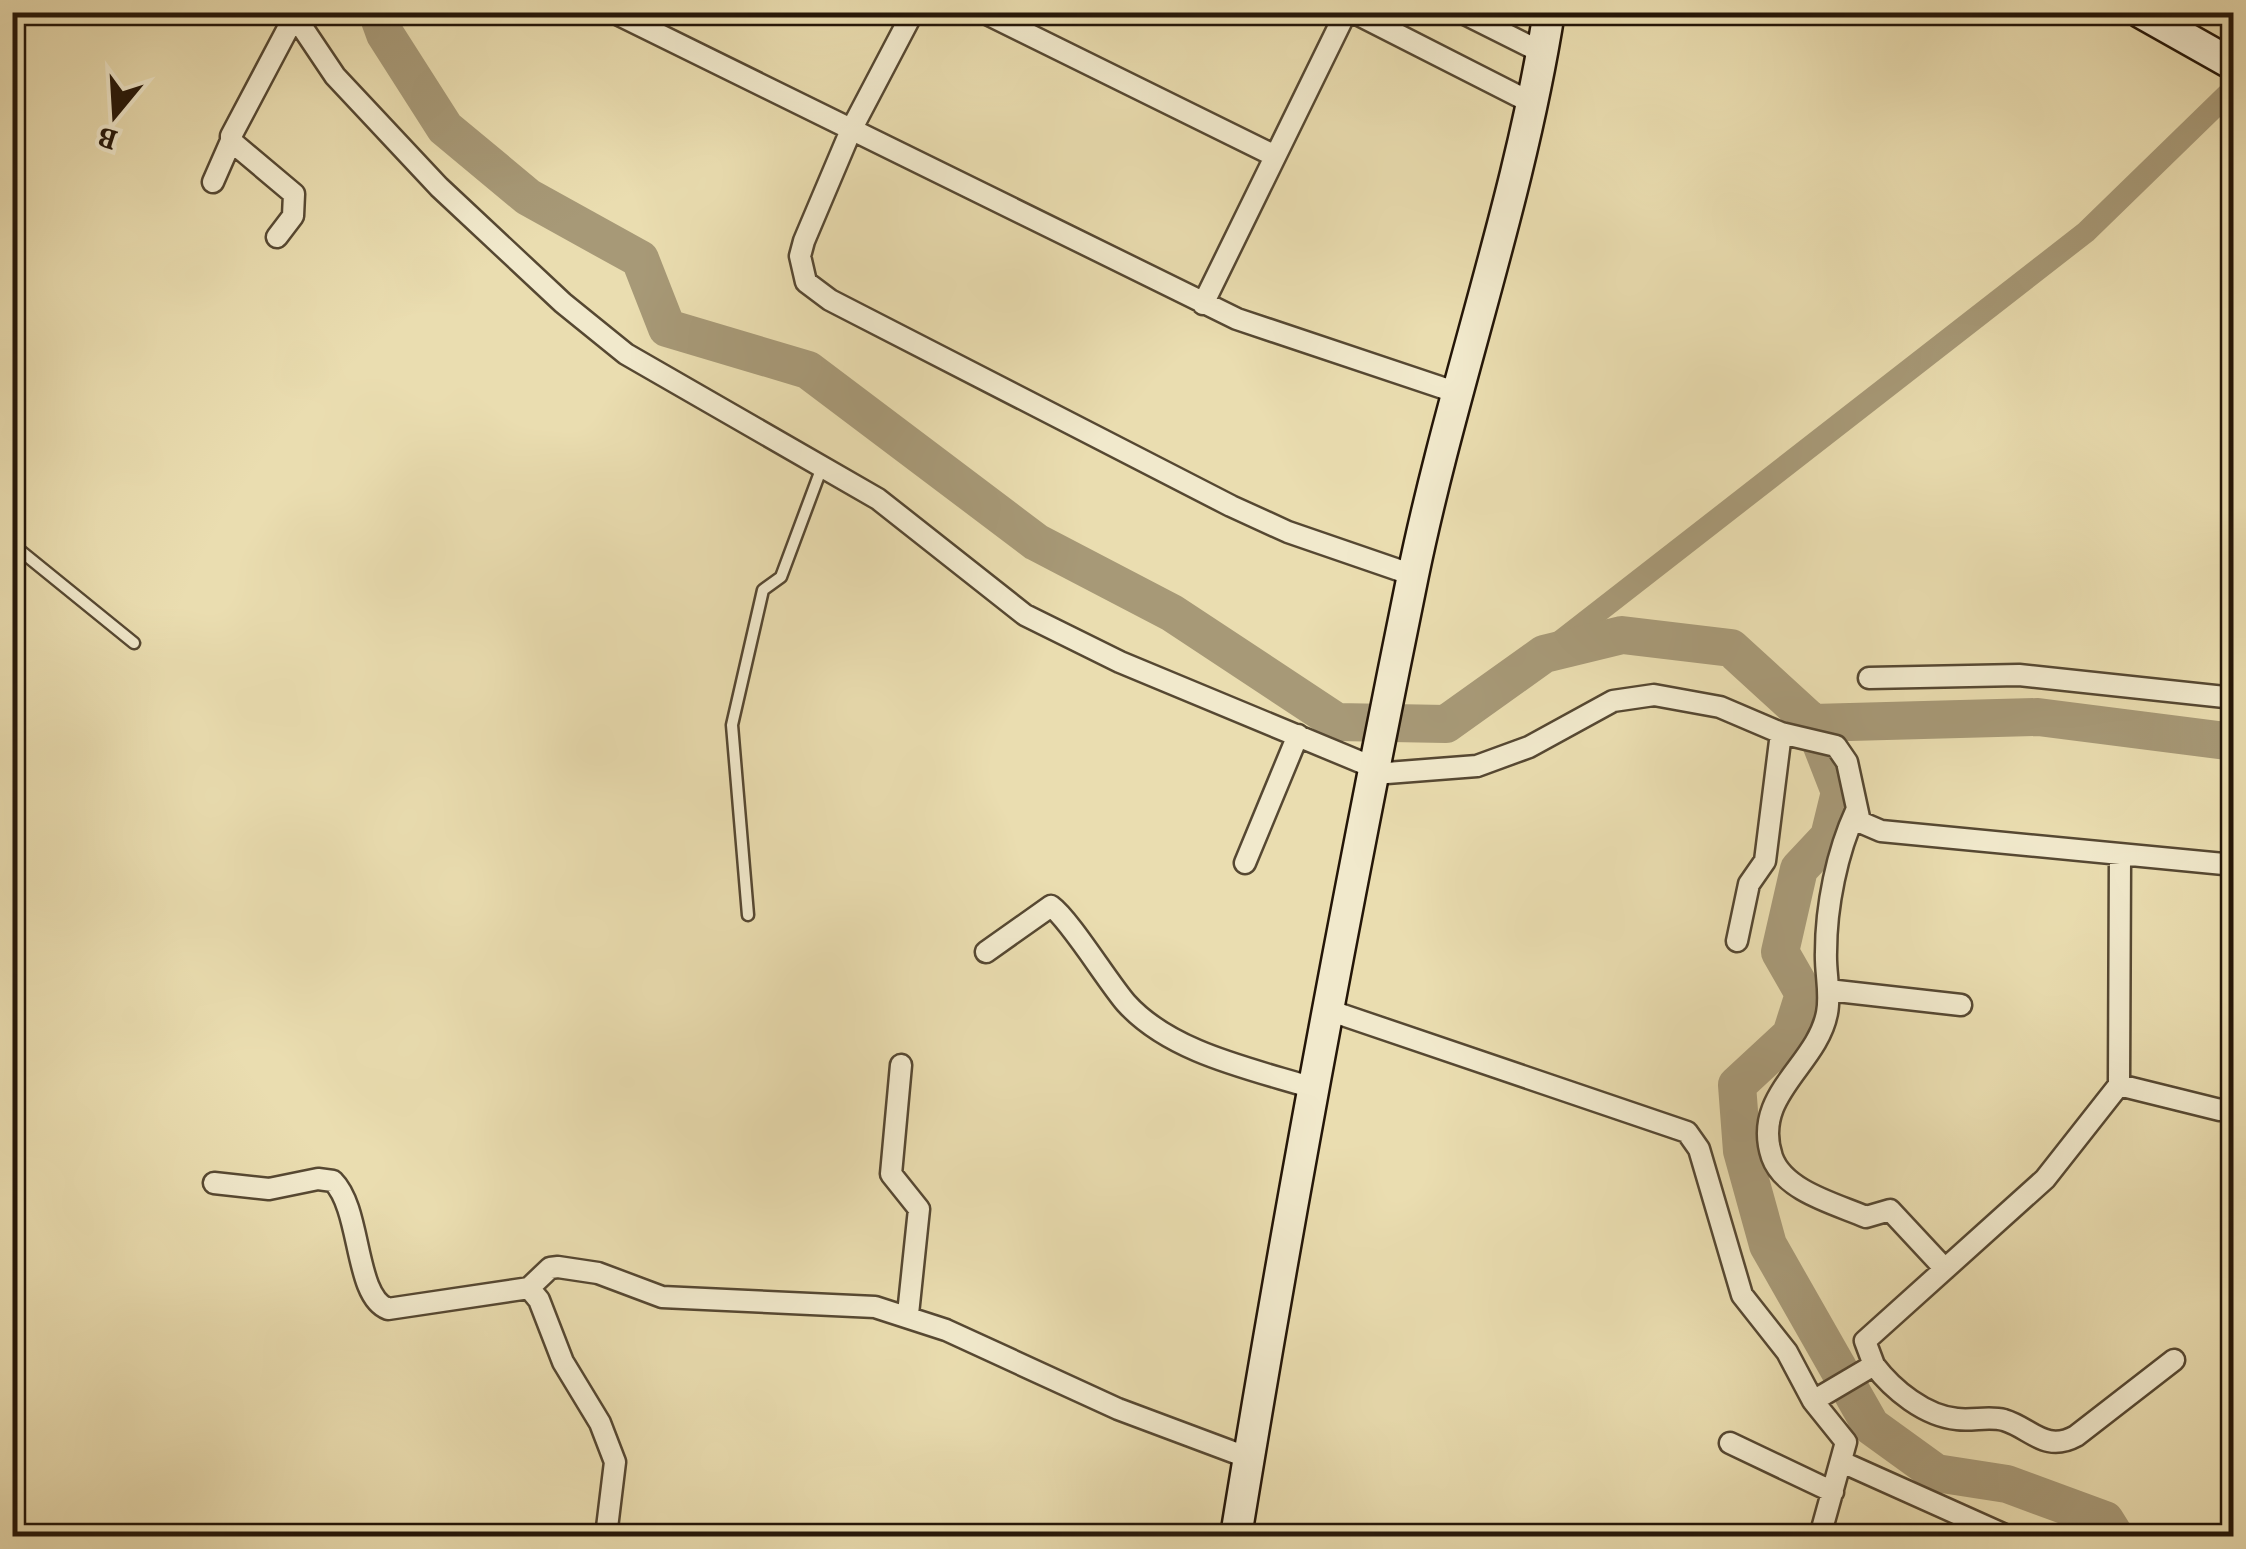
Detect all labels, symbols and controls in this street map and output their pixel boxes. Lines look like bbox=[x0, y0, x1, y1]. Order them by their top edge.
north arrow bbox=[65, 65, 165, 165]
text: B bbox=[93, 115, 123, 158]

